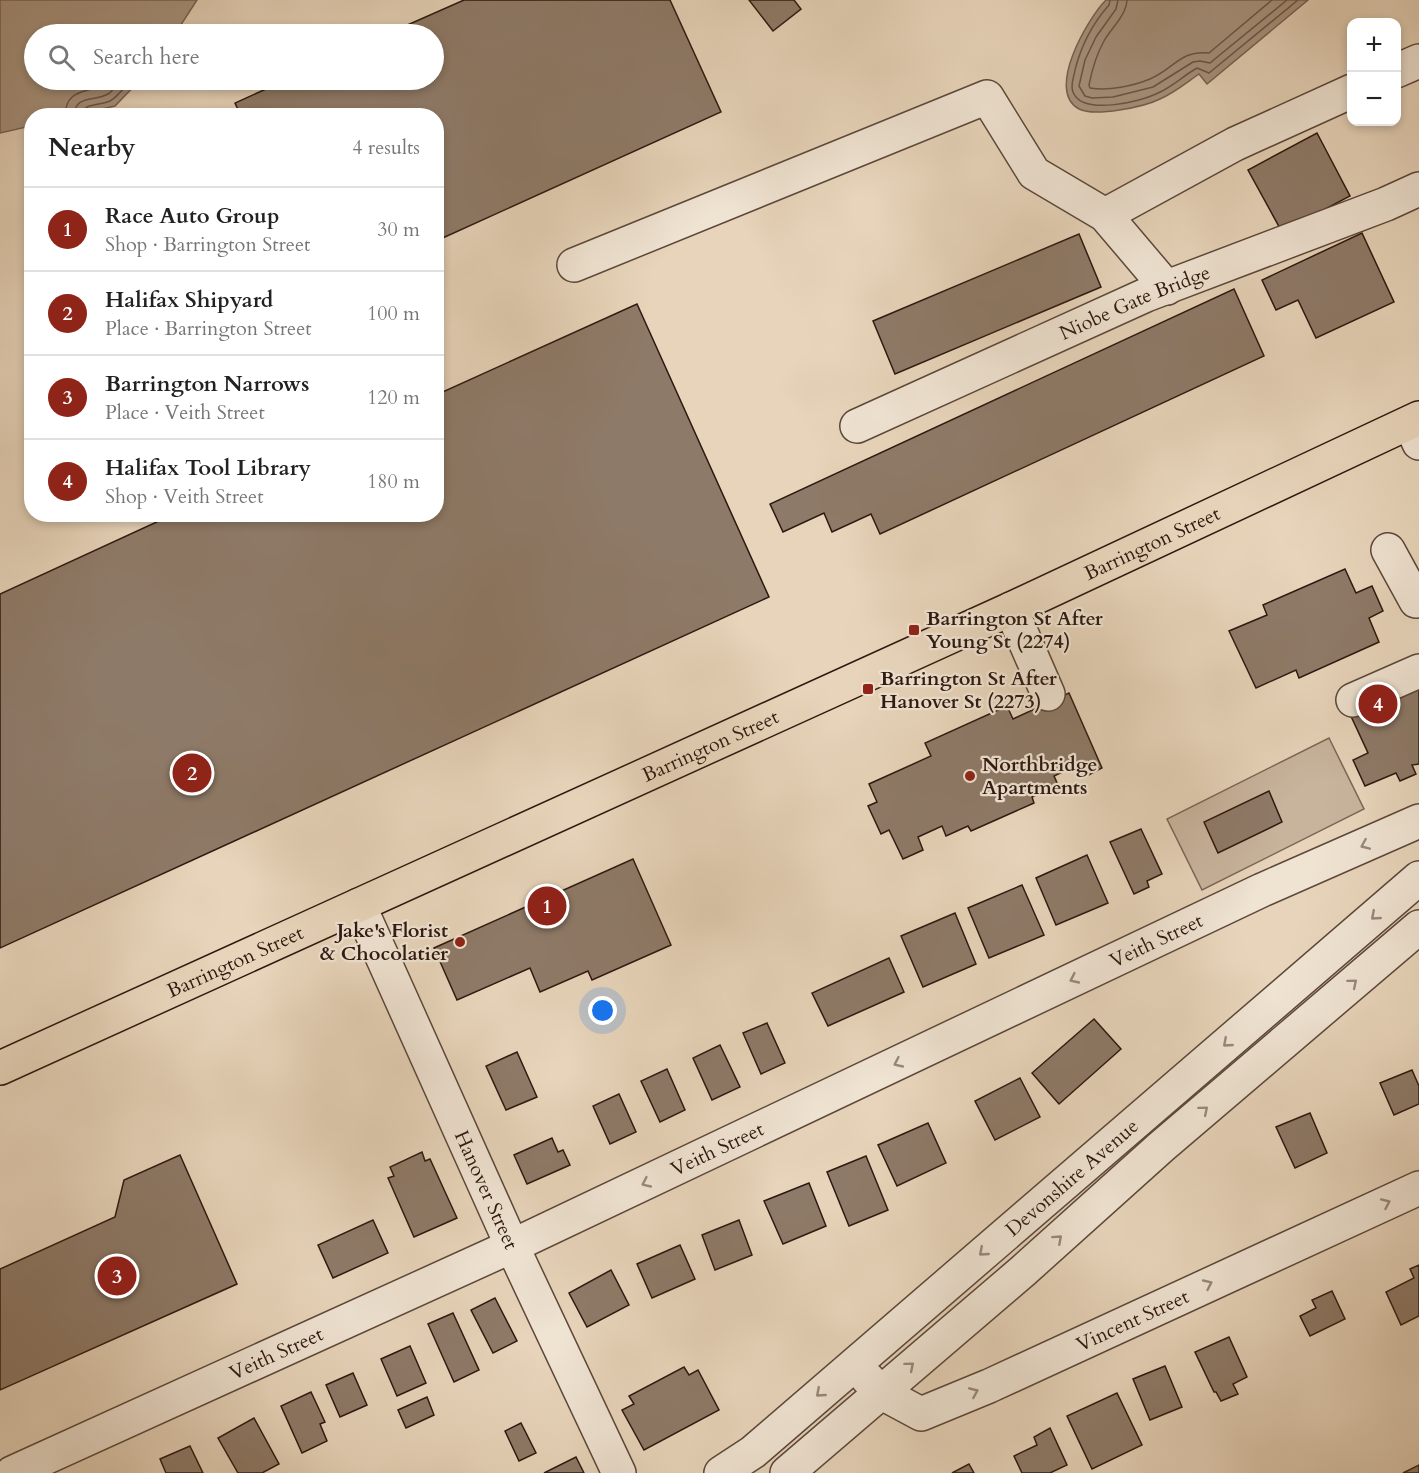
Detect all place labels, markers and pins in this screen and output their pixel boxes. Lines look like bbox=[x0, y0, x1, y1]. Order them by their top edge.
place label: Barrington St After Young St (2274) bbox=[926, 605, 1104, 655]
marker: Barrington St After Young St (2274) bbox=[907, 623, 921, 637]
place label: Barrington St After Hanover St (2273) bbox=[880, 665, 1058, 715]
marker: Barrington St After Hanover St (2273) bbox=[861, 682, 875, 696]
pin: 4 bbox=[1358, 682, 1398, 726]
pin: 2 bbox=[172, 750, 212, 796]
place label: Northbridge Apartments bbox=[982, 751, 1098, 801]
marker: Northbridge Apartments bbox=[963, 769, 977, 783]
pin: 1 bbox=[528, 884, 566, 928]
place label: Jake's Florist & Chocolatier bbox=[320, 917, 449, 967]
marker: Jake's Florist & Chocolatier bbox=[453, 935, 467, 949]
pin: 3 bbox=[98, 1254, 136, 1298]

